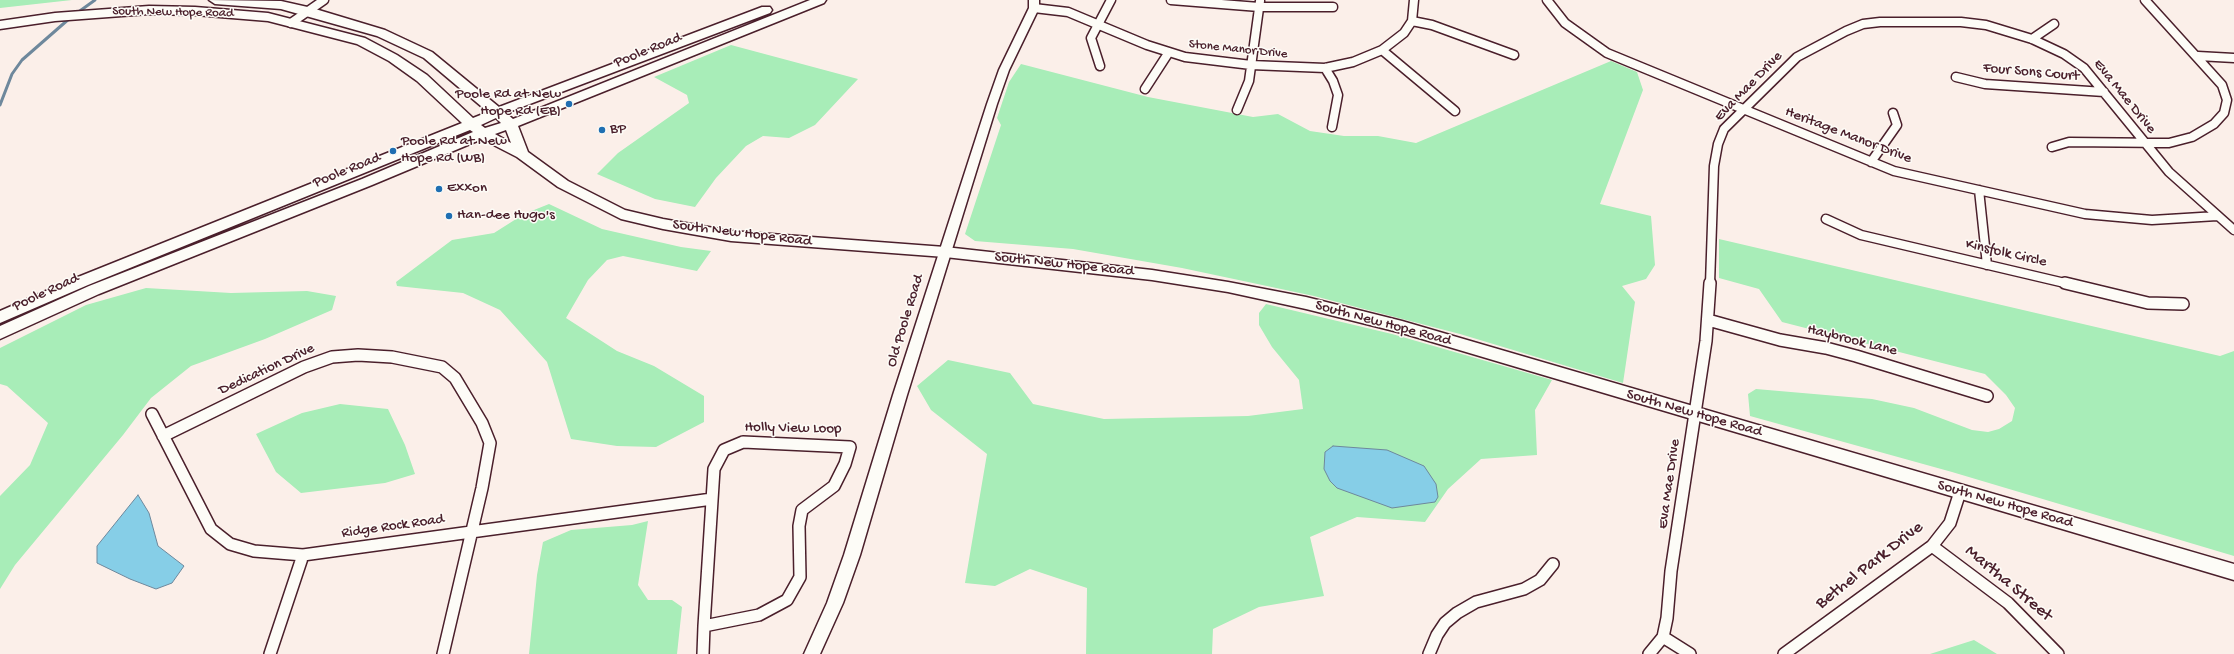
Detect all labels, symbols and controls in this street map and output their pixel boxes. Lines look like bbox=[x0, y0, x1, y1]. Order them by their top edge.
street label: South New Hope Road bbox=[112, 4, 234, 22]
street label: Poole Road bbox=[612, 29, 684, 73]
street label: Stone Manor Drive bbox=[1188, 37, 1288, 63]
street label: Eva Mae Drive bbox=[1711, 48, 1787, 126]
street label: Eva Mae Drive bbox=[2089, 56, 2159, 138]
street label: Four Sons Court bbox=[1982, 60, 2080, 86]
place label: Poole Rd at New Hope Rd (EB) bbox=[455, 86, 561, 121]
marker: Poole Rd at New Hope Rd (EB) bbox=[564, 99, 574, 109]
street label: Heritage Manor Drive bbox=[1782, 104, 1914, 168]
place label: BP bbox=[610, 121, 626, 139]
marker: BP bbox=[597, 125, 607, 135]
place label: Poole Rd at New Hope Rd (WB) bbox=[401, 133, 507, 168]
marker: Poole Rd at New Hope Rd (WB) bbox=[388, 146, 398, 156]
street label: Poole Road bbox=[311, 149, 383, 193]
place label: Exxon bbox=[447, 180, 487, 198]
marker: Exxon bbox=[434, 184, 444, 194]
place label: Han-dee Hugo's bbox=[457, 207, 555, 225]
marker: Han-dee Hugo's bbox=[444, 211, 454, 221]
street label: South New Hope Road bbox=[671, 217, 813, 251]
street label: Kinsfolk Circle bbox=[1964, 236, 2048, 272]
street label: South New Hope Road bbox=[993, 249, 1135, 281]
street label: Poole Road bbox=[10, 270, 82, 316]
street label: Old Poole Road bbox=[883, 273, 929, 369]
street label: South New Hope Road bbox=[1313, 297, 1453, 351]
street label: Haybrook Lane bbox=[1805, 321, 1899, 361]
street label: Dedication Drive bbox=[216, 340, 318, 400]
street label: South New Hope Road bbox=[1624, 386, 1764, 442]
street label: Holly View Loop bbox=[744, 419, 842, 439]
street label: Eva Mae Drive bbox=[1655, 438, 1685, 530]
street label: South New Hope Road bbox=[1935, 477, 2075, 533]
street label: Ridge Rock Road bbox=[341, 511, 445, 543]
street label: Bethel Park Drive bbox=[1812, 517, 1928, 615]
street label: Martha Street bbox=[1960, 541, 2056, 627]

